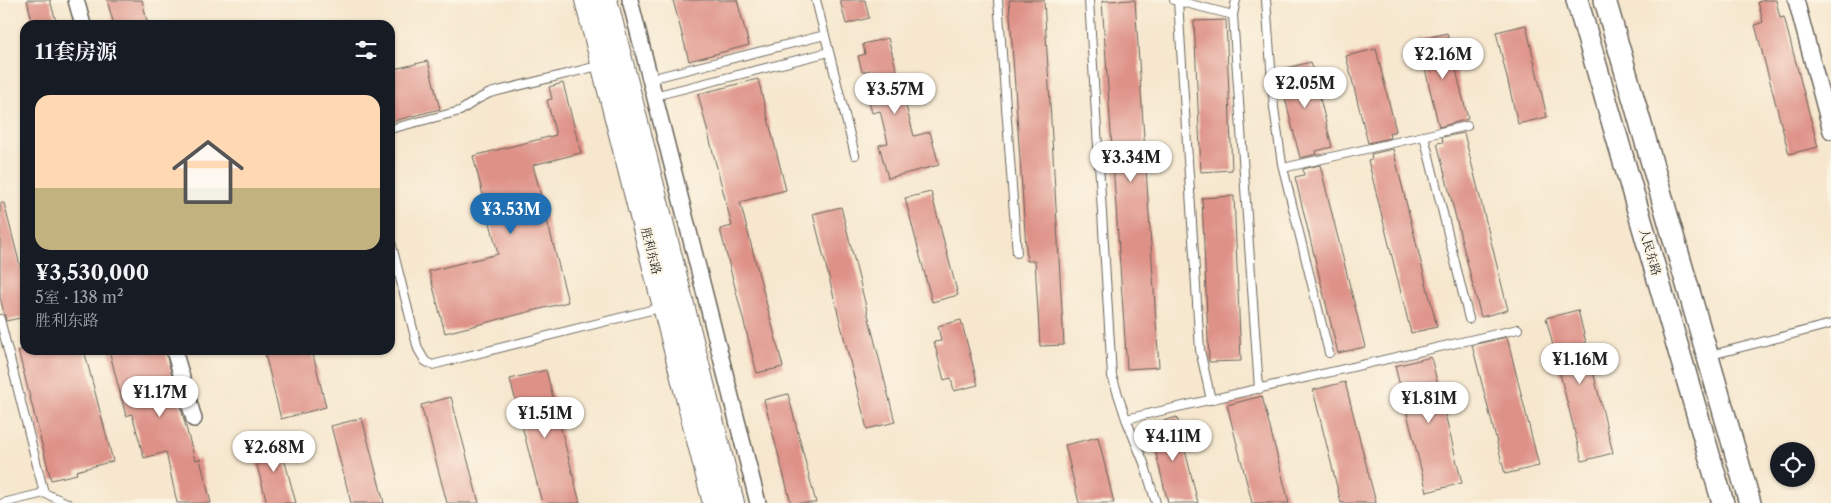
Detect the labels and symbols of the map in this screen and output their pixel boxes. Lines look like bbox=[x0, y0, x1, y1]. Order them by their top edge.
pin: ¥2.16M bbox=[1402, 38, 1484, 80]
pin: ¥2.05M bbox=[1264, 66, 1346, 109]
pin: ¥3.57M bbox=[854, 72, 936, 115]
pin: ¥3.34M bbox=[1090, 140, 1172, 183]
pin: ¥3.53M bbox=[470, 192, 552, 235]
street label: 胜利东路 bbox=[638, 226, 665, 276]
street label: 人民东路 bbox=[1637, 227, 1664, 277]
pin: ¥1.16M bbox=[1539, 342, 1621, 385]
pin: ¥1.17M bbox=[119, 376, 201, 418]
pin: ¥1.81M bbox=[1388, 382, 1470, 424]
pin: ¥1.51M bbox=[504, 396, 586, 439]
pin: ¥4.11M bbox=[1132, 420, 1214, 462]
pin: ¥2.68M bbox=[233, 430, 315, 473]

